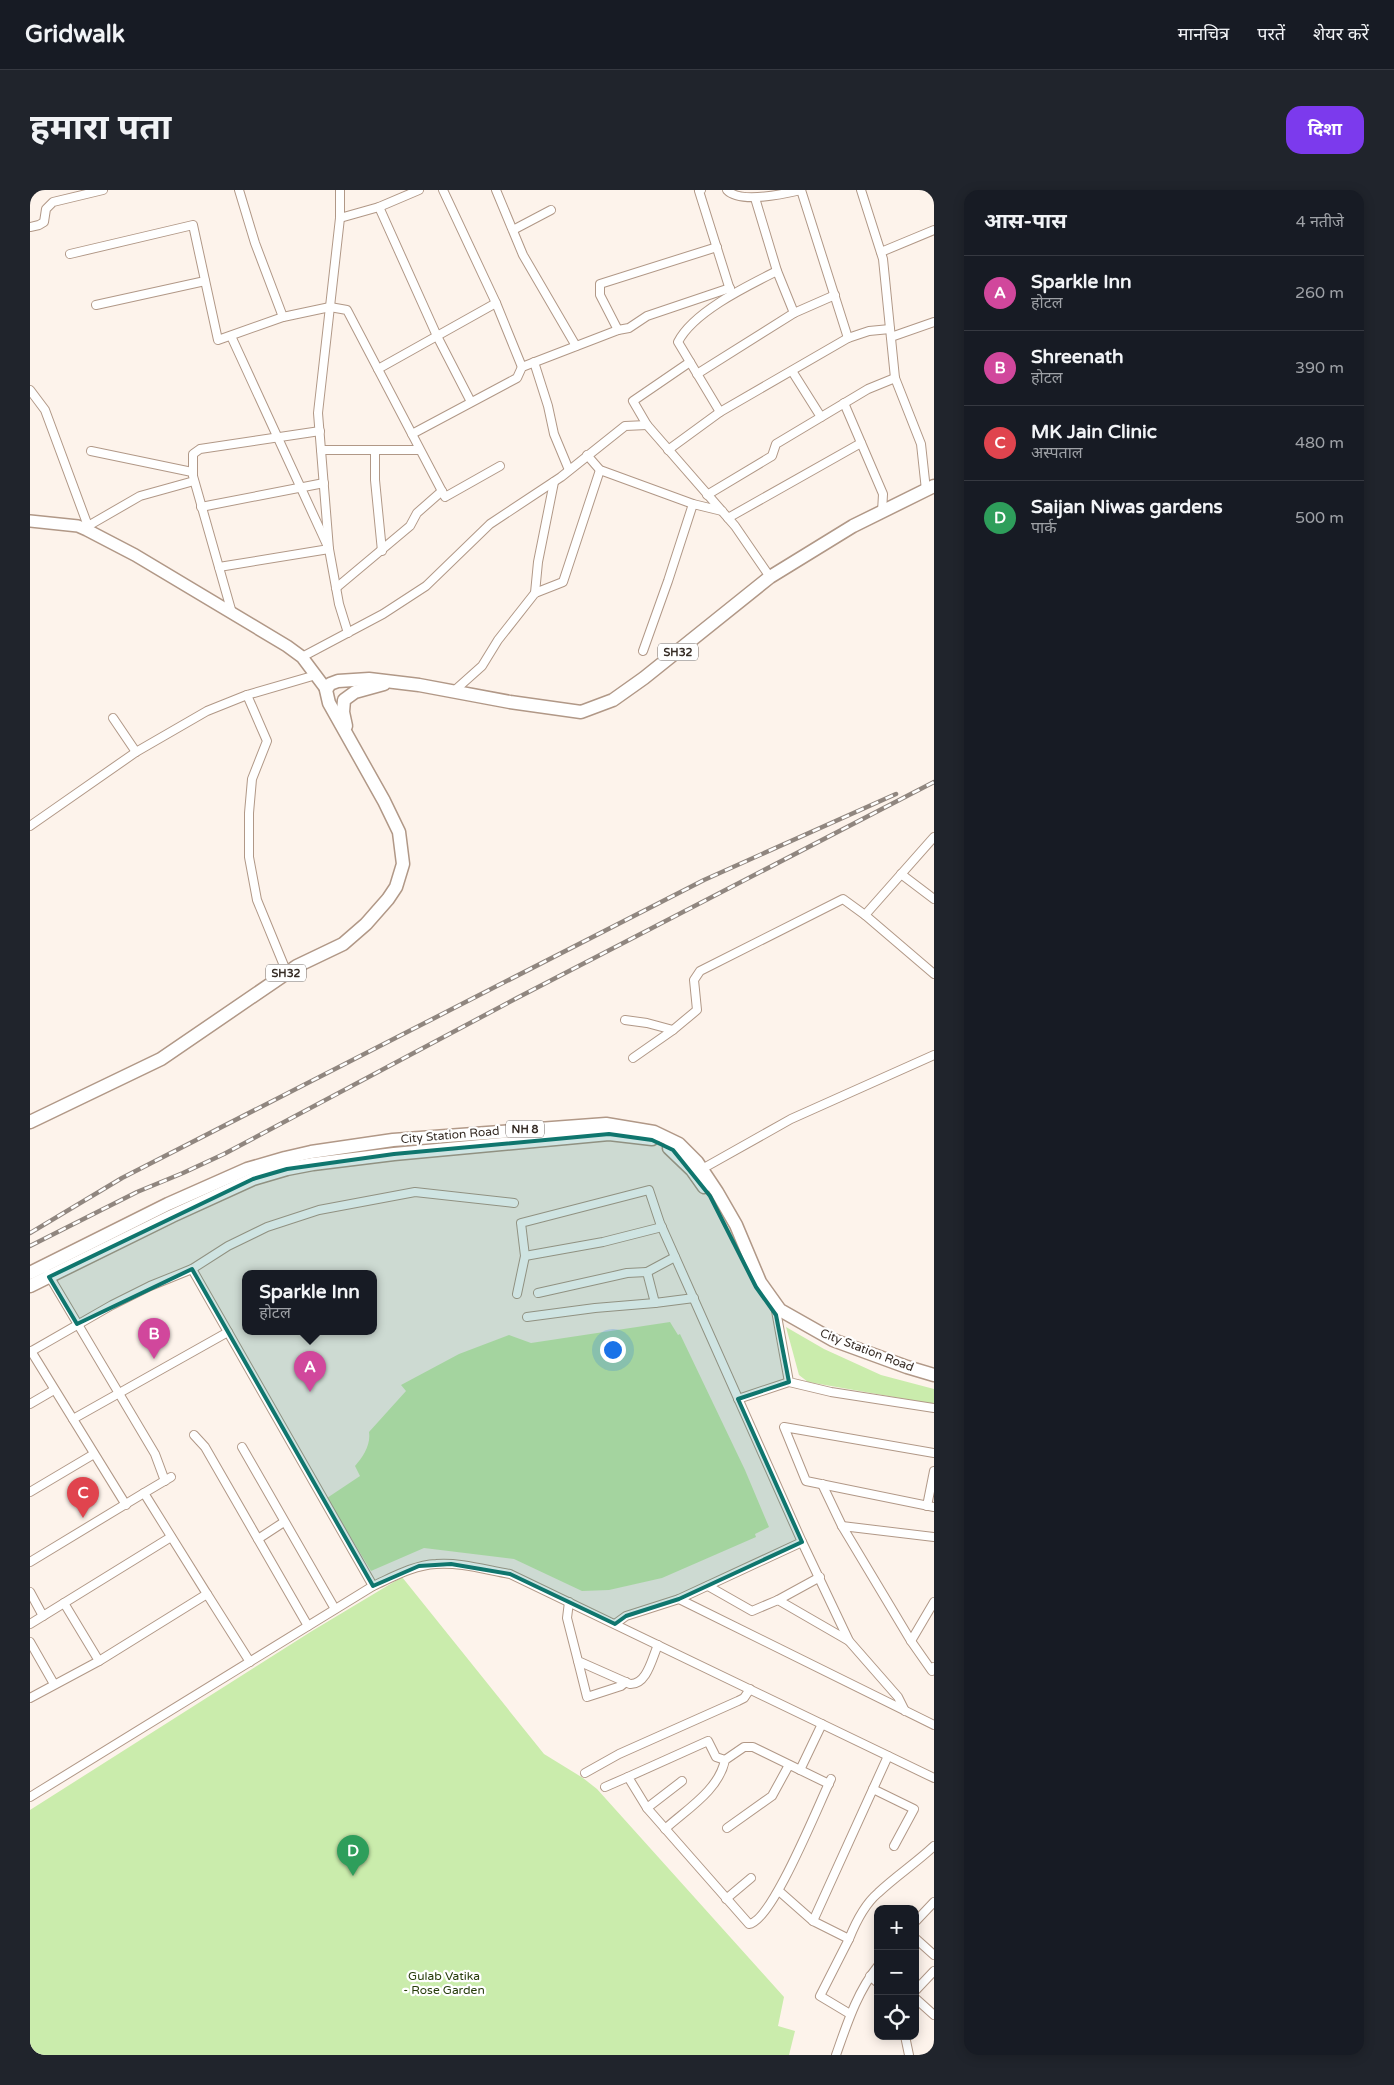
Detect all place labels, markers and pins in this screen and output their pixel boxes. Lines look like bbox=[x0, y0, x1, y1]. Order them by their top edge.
pin: B bbox=[138, 1318, 170, 1359]
pin: A bbox=[294, 1351, 326, 1392]
pin: C bbox=[67, 1477, 99, 1518]
pin: D bbox=[337, 1835, 369, 1876]

